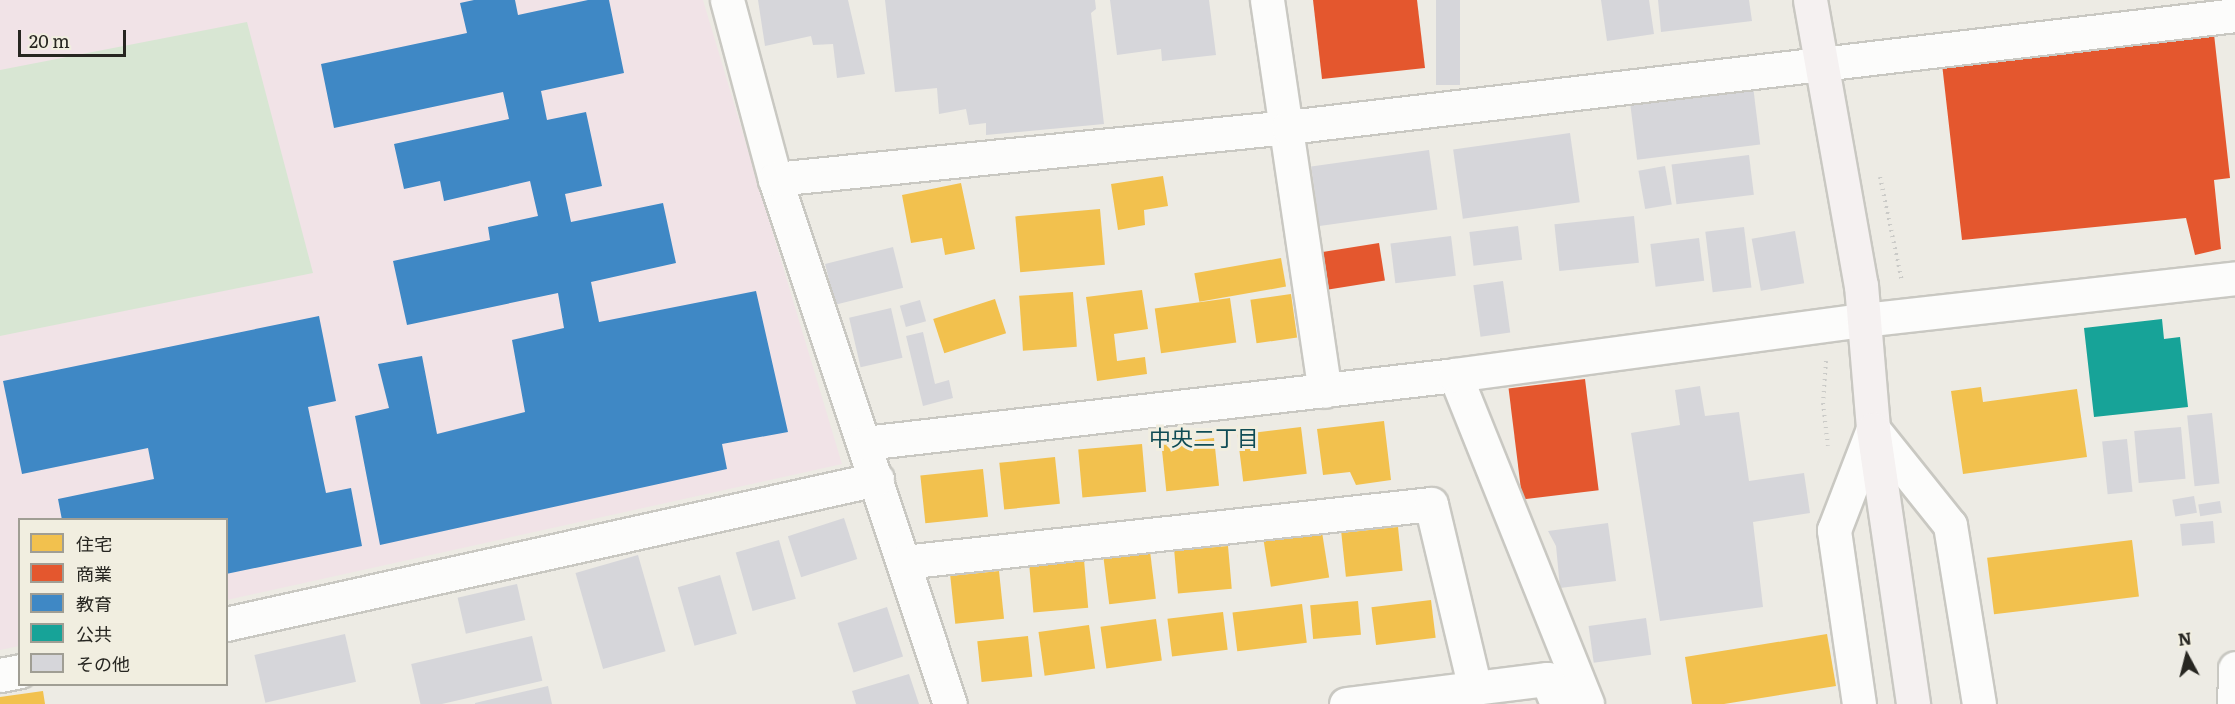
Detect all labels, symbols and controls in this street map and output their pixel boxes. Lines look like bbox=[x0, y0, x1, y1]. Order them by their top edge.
scale bar bbox=[21, 18, 129, 56]
text: 20 m bbox=[29, 27, 70, 54]
district label: 中央二丁目 bbox=[1149, 424, 1259, 450]
legend bbox=[18, 518, 228, 686]
text: 住宅 bbox=[76, 530, 112, 557]
text: 商業 bbox=[76, 560, 112, 587]
text: 教育 bbox=[76, 590, 112, 617]
text: 公共 bbox=[76, 620, 112, 647]
text: N bbox=[2177, 625, 2193, 651]
north arrow bbox=[2157, 626, 2217, 686]
text: その他 bbox=[76, 650, 130, 677]

